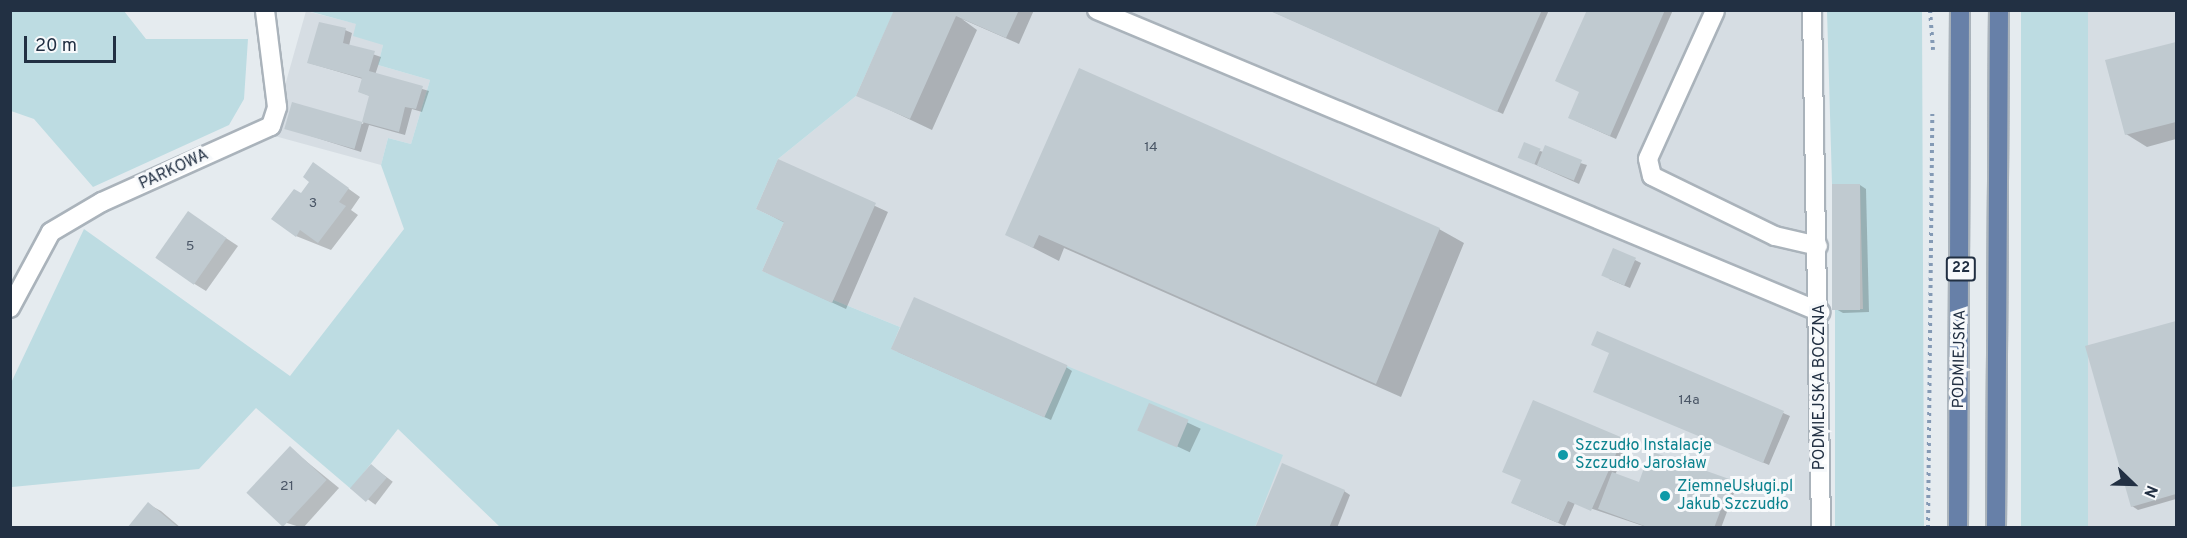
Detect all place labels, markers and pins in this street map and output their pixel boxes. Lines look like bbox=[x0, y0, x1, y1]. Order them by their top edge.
place label: Szczudło Instalacje Szczudło Jarosław bbox=[1575, 436, 1712, 474]
marker: Szczudło Instalacje Szczudło Jarosław bbox=[1556, 448, 1570, 462]
place label: ZiemneUsługi.pl Jakub Szczudło bbox=[1677, 477, 1793, 515]
marker: ZiemneUsługi.pl Jakub Szczudło bbox=[1658, 489, 1672, 503]

